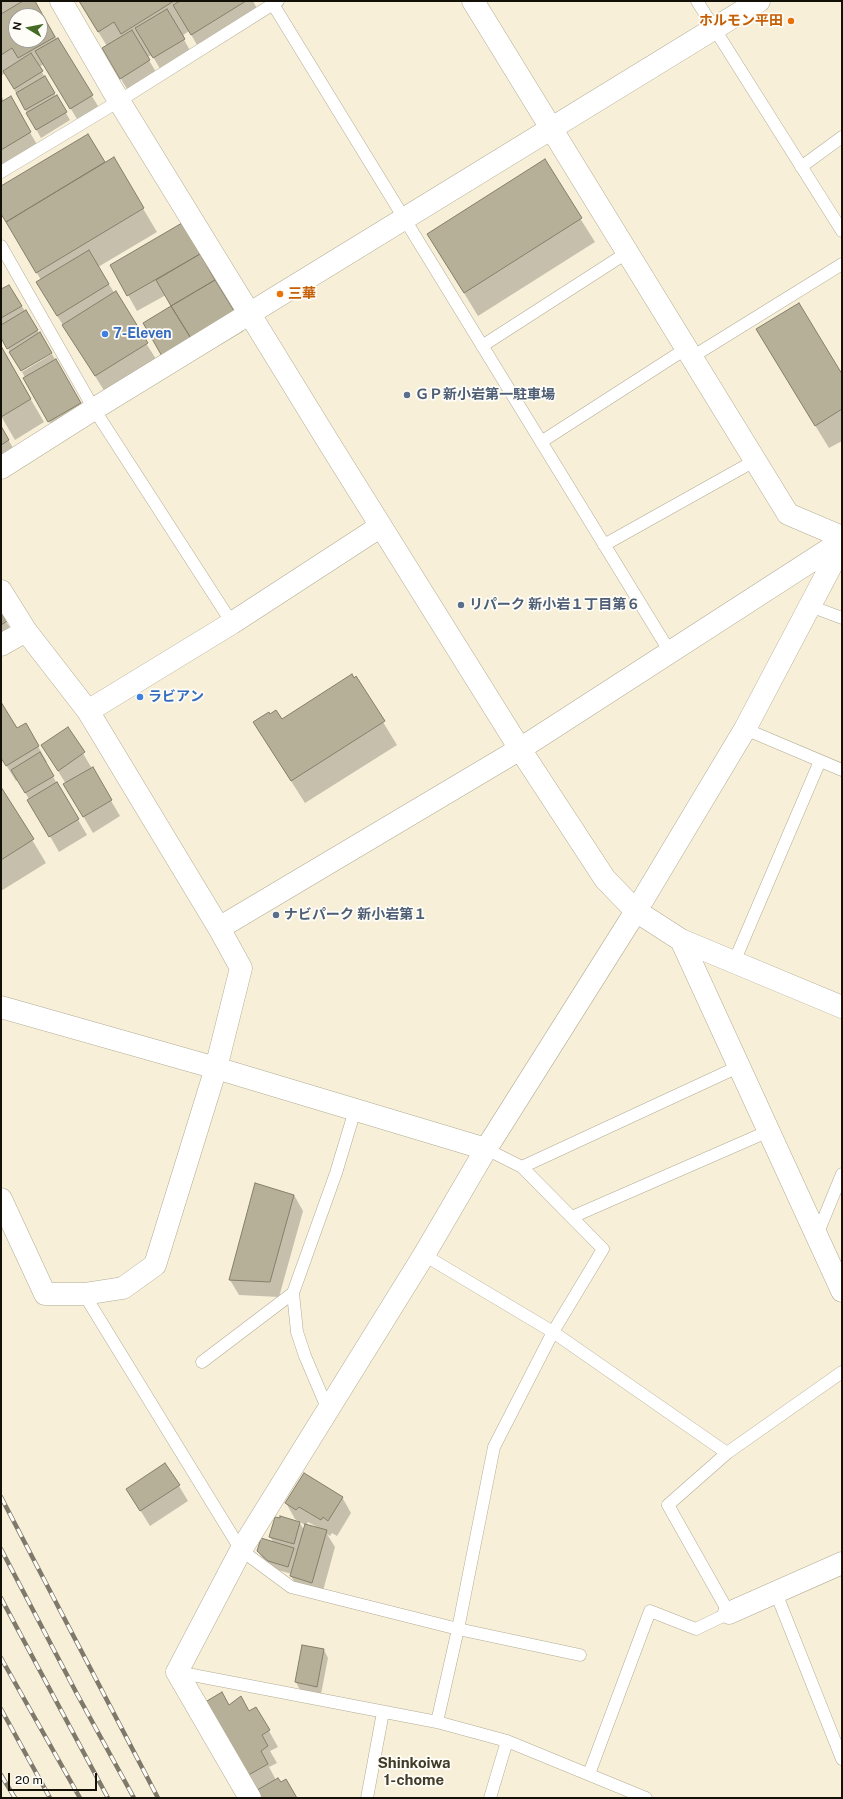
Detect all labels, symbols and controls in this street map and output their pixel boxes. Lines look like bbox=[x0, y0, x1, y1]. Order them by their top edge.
north arrow bbox=[8, 8, 48, 48]
place label: ホルモン平田 bbox=[699, 13, 783, 29]
marker: ホルモン平田 bbox=[786, 16, 796, 26]
text: N bbox=[11, 21, 24, 31]
place label: 三華 bbox=[288, 286, 316, 302]
marker: 三華 bbox=[275, 289, 285, 299]
place label: 7-Eleven bbox=[113, 326, 172, 342]
marker: 7-Eleven bbox=[100, 329, 110, 339]
place label: ＧＰ新小岩第一駐車場 bbox=[415, 387, 555, 403]
marker: ＧＰ新小岩第一駐車場 bbox=[402, 390, 412, 400]
place label: リパーク 新小岩１丁目第６ bbox=[469, 597, 640, 613]
marker: リパーク 新小岩１丁目第６ bbox=[456, 600, 466, 610]
place label: ラビアン bbox=[148, 689, 204, 705]
marker: ラビアン bbox=[135, 692, 145, 702]
place label: ナビパーク 新小岩第１ bbox=[284, 907, 427, 923]
marker: ナビパーク 新小岩第１ bbox=[271, 910, 281, 920]
district label: Shinkoiwa 1-chome bbox=[377, 1754, 451, 1789]
scale bar bbox=[10, 1765, 99, 1791]
text: 20 m bbox=[15, 1773, 43, 1787]

